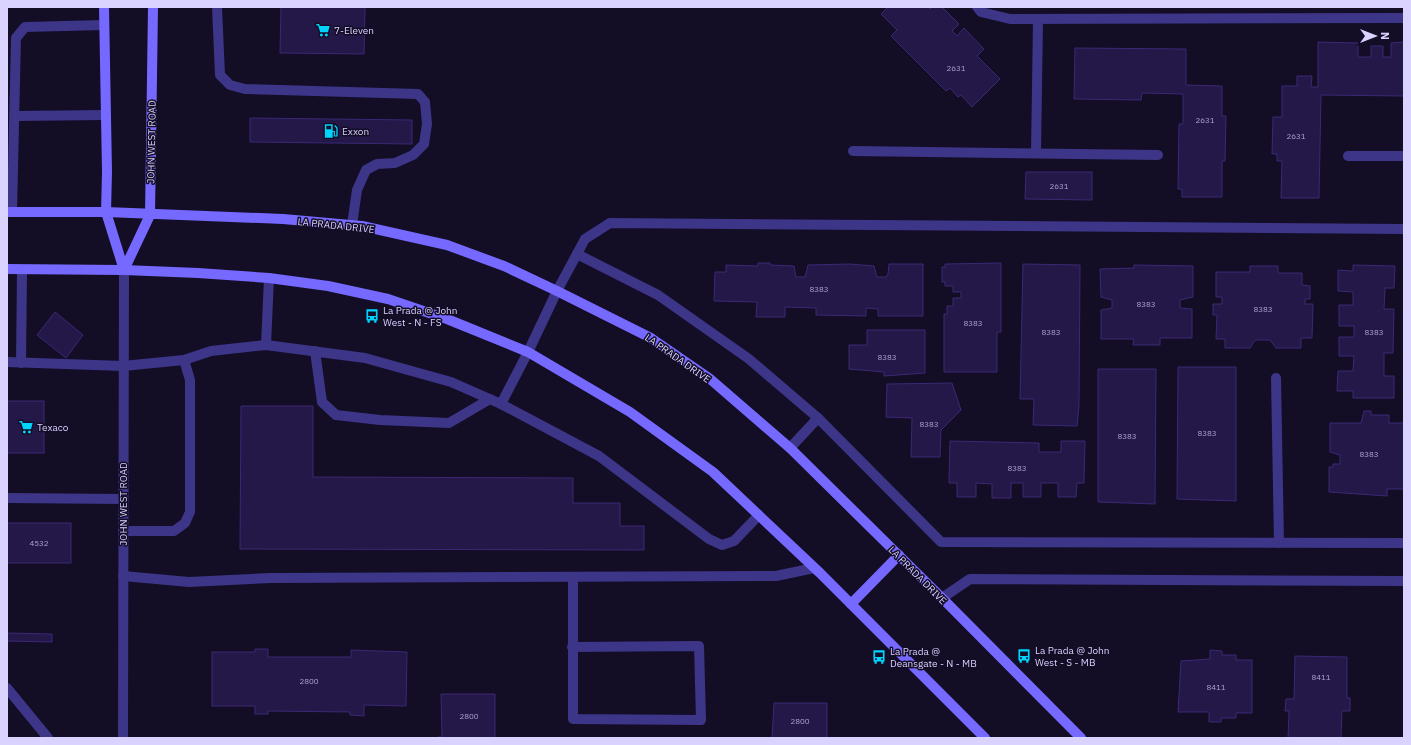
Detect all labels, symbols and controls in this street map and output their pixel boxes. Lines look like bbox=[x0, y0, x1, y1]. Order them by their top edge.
north arrow bbox=[1355, 16, 1395, 56]
supermarket icon: 7-Eleven bbox=[315, 22, 331, 38]
place label: 7-Eleven bbox=[334, 24, 374, 37]
text: N bbox=[1378, 32, 1392, 40]
house number: 2631 bbox=[946, 63, 966, 73]
street label: JOHN WEST ROAD bbox=[144, 100, 159, 184]
house number: 2631 bbox=[1195, 115, 1215, 125]
fuel station icon: Exxon bbox=[323, 123, 339, 139]
place label: Exxon bbox=[342, 125, 369, 138]
house number: 2631 bbox=[1286, 131, 1306, 141]
house number: 2631 bbox=[1049, 181, 1069, 191]
street label: LA PRADA DRIVE bbox=[297, 215, 375, 236]
house number: 8383 bbox=[809, 284, 829, 294]
house number: 8383 bbox=[1136, 299, 1156, 309]
place label: La Prada @ John West - N - FS bbox=[383, 304, 457, 329]
house number: 8383 bbox=[1253, 304, 1273, 314]
bus stop icon: La Prada @ John West - N - FS bbox=[364, 308, 380, 324]
house number: 8383 bbox=[963, 318, 983, 328]
house number: 8383 bbox=[1041, 327, 1061, 337]
house number: 8383 bbox=[1364, 327, 1384, 337]
street label: LA PRADA DRIVE bbox=[642, 331, 713, 386]
house number: 8383 bbox=[877, 352, 897, 362]
supermarket icon: Texaco bbox=[18, 419, 34, 435]
house number: 8383 bbox=[919, 419, 939, 429]
place label: Texaco bbox=[37, 421, 69, 434]
house number: 8383 bbox=[1197, 428, 1217, 438]
house number: 8383 bbox=[1117, 431, 1137, 441]
house number: 8383 bbox=[1359, 449, 1379, 459]
street label: JOHN WEST ROAD bbox=[117, 462, 130, 546]
house number: 8383 bbox=[1007, 463, 1027, 473]
house number: 4532 bbox=[29, 538, 49, 548]
street label: LA PRADA DRIVE bbox=[886, 543, 950, 607]
place label: La Prada @ John West - S - MB bbox=[1035, 644, 1109, 669]
place label: La Prada @ Deansgate - N - MB bbox=[890, 645, 977, 670]
bus stop icon: La Prada @ John West - S - MB bbox=[1016, 648, 1032, 664]
bus stop icon: La Prada @ Deansgate - N - MB bbox=[871, 649, 887, 665]
house number: 8411 bbox=[1311, 672, 1331, 682]
house number: 2800 bbox=[299, 676, 319, 686]
house number: 8411 bbox=[1206, 682, 1226, 692]
house number: 2800 bbox=[459, 711, 479, 721]
house number: 2800 bbox=[790, 716, 810, 726]

